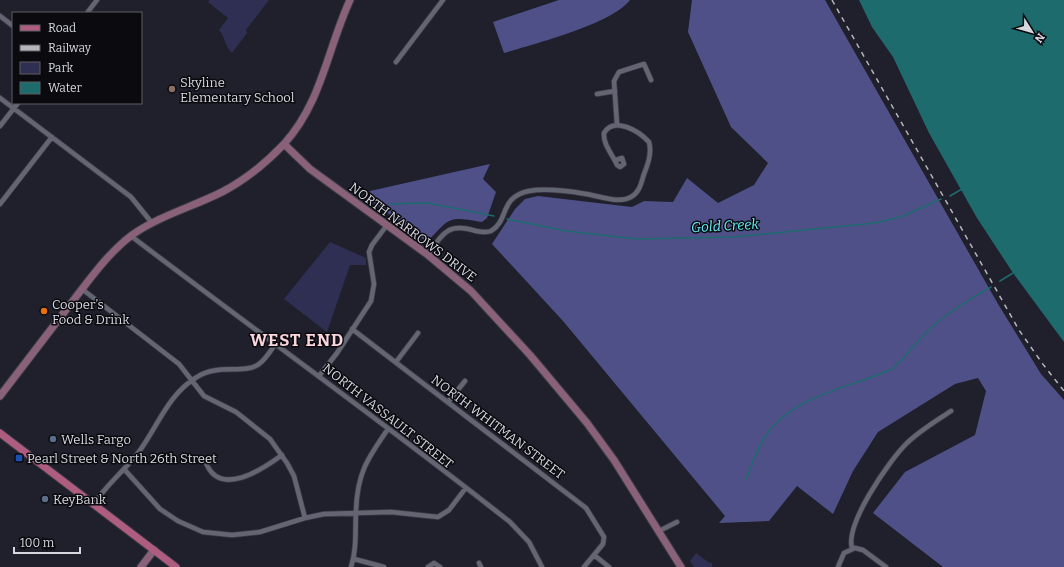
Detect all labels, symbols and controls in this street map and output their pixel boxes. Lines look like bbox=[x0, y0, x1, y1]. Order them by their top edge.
legend bbox=[12, 12, 142, 104]
north arrow bbox=[1012, 12, 1052, 52]
text: Road bbox=[48, 21, 76, 35]
text: N bbox=[1032, 30, 1047, 45]
text: Railway bbox=[48, 41, 92, 55]
text: Park bbox=[48, 61, 74, 75]
place label: Skyline Elementary School bbox=[180, 75, 295, 105]
text: Water bbox=[48, 81, 83, 95]
marker: Skyline Elementary School bbox=[167, 84, 177, 94]
street label: NORTH NARROWS DRIVE bbox=[347, 179, 479, 285]
water label: Gold Creek bbox=[691, 216, 760, 236]
place label: Cooper’s Food & Drink bbox=[52, 297, 130, 327]
marker: Cooper’s Food & Drink bbox=[39, 306, 49, 316]
district label: WEST END bbox=[250, 330, 344, 351]
street label: NORTH VASSAULT STREET bbox=[320, 360, 457, 472]
street label: NORTH WHITMAN STREET bbox=[428, 372, 568, 482]
place label: Wells Fargo bbox=[61, 432, 131, 447]
marker: Wells Fargo bbox=[48, 434, 58, 444]
place label: Pearl Street & North 26th Street bbox=[27, 451, 217, 466]
marker: Pearl Street & North 26th Street bbox=[14, 453, 24, 463]
place label: KeyBank bbox=[53, 492, 107, 507]
marker: KeyBank bbox=[40, 494, 50, 504]
scale bar bbox=[14, 529, 80, 555]
text: 100 m bbox=[20, 536, 55, 550]

